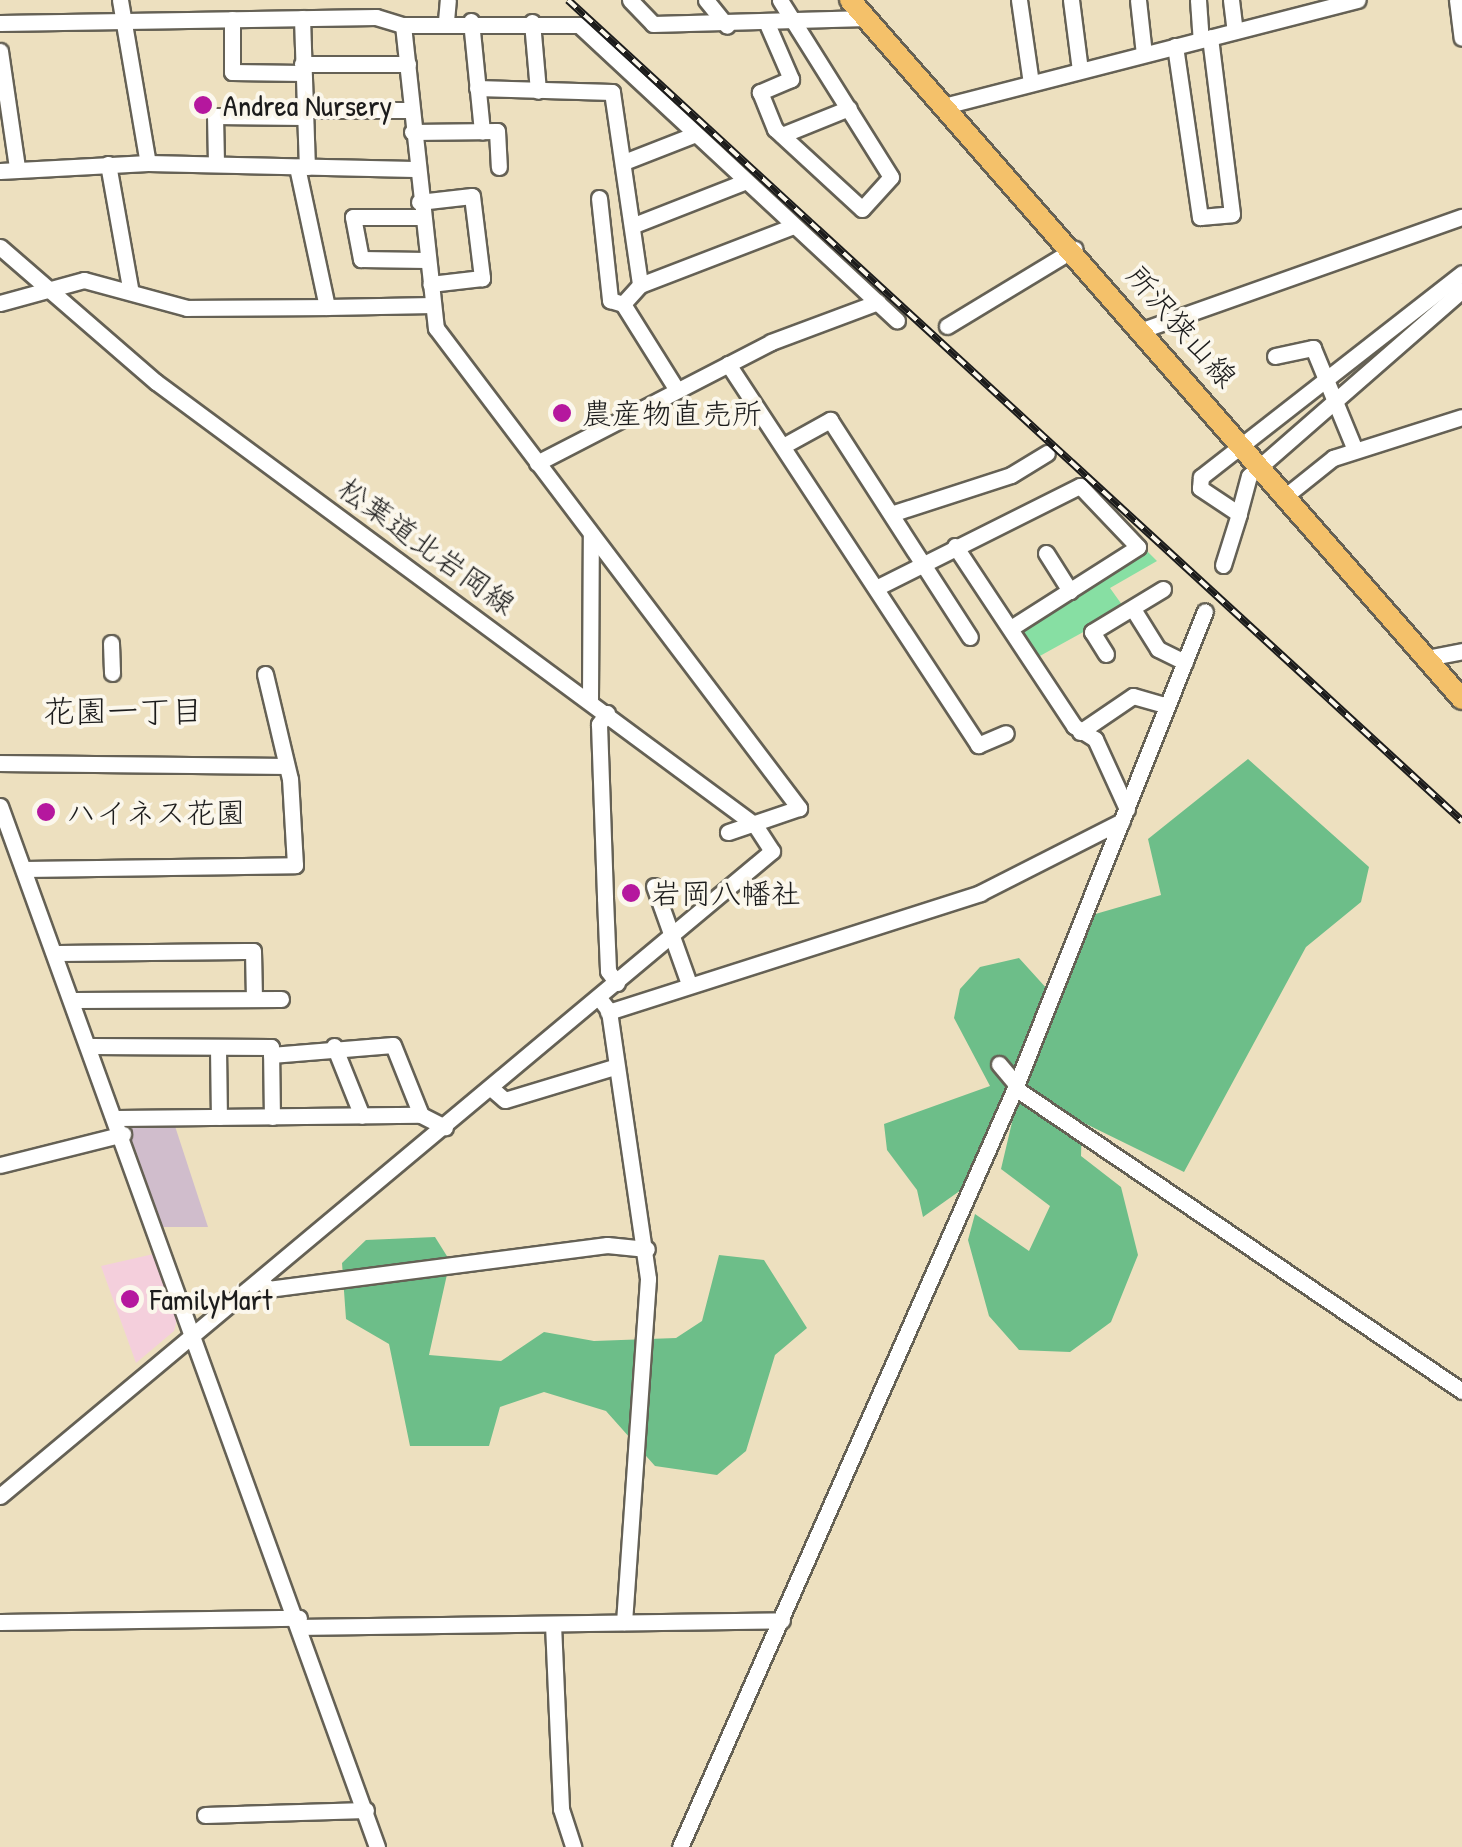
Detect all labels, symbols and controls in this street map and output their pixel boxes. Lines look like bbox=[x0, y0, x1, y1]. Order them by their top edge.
place label: Andrea Nursery bbox=[223, 87, 392, 123]
marker: Andrea Nursery bbox=[192, 94, 214, 116]
street label: 所沢狭山線 bbox=[1119, 258, 1245, 394]
place label: 農産物直売所 bbox=[582, 395, 762, 431]
marker: 農産物直売所 bbox=[551, 402, 573, 424]
street label: 松葉道北岩岡線 bbox=[331, 470, 523, 622]
district label: 花園一丁目 bbox=[43, 692, 203, 730]
place label: ハイネス花園 bbox=[66, 794, 246, 830]
marker: ハイネス花園 bbox=[35, 801, 57, 823]
place label: 岩岡八幡社 bbox=[651, 875, 801, 911]
marker: 岩岡八幡社 bbox=[620, 882, 642, 904]
place label: FamilyMart bbox=[150, 1281, 272, 1317]
marker: FamilyMart bbox=[119, 1288, 141, 1310]

